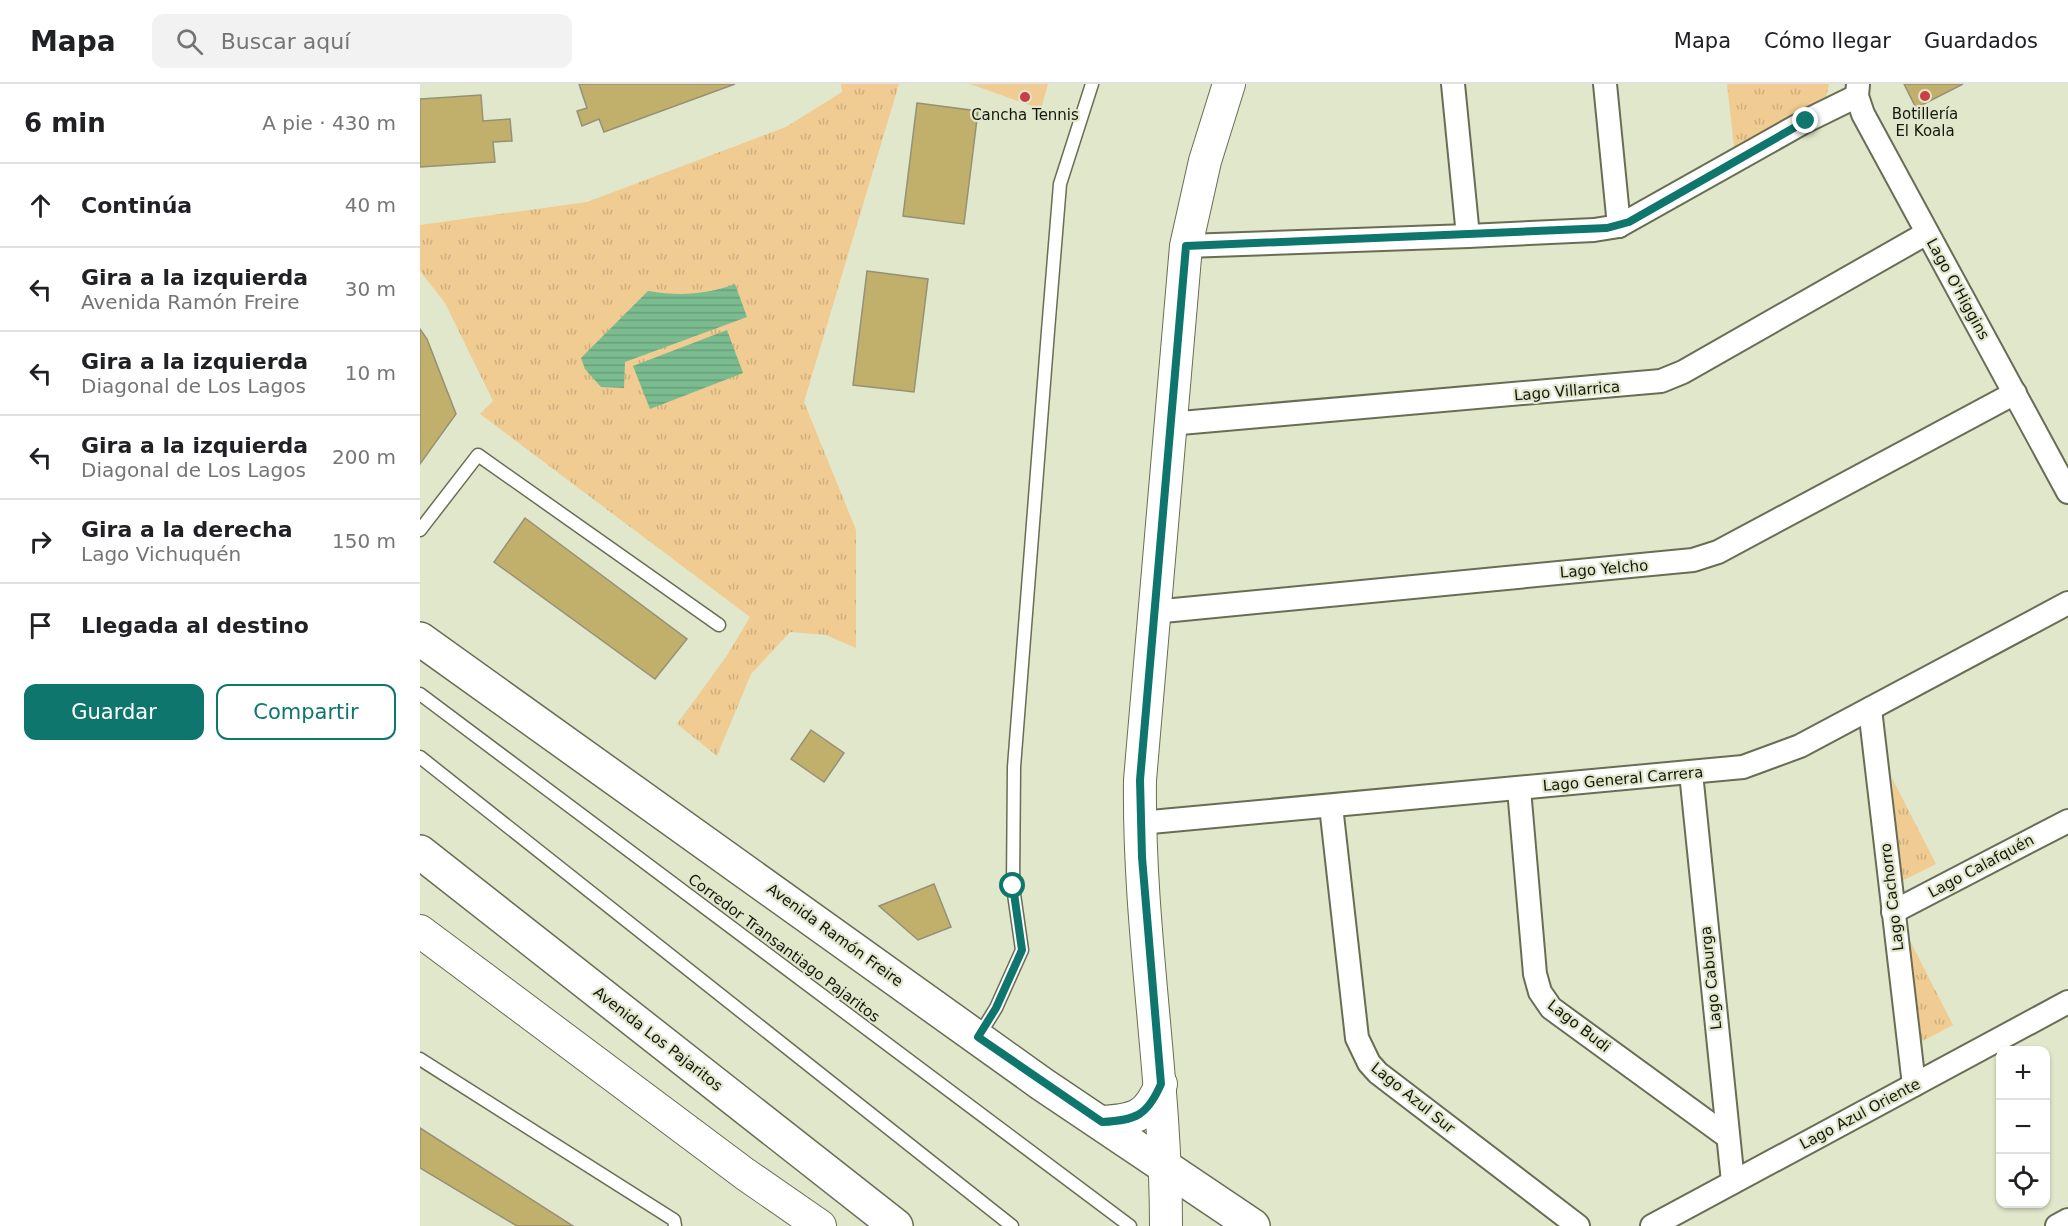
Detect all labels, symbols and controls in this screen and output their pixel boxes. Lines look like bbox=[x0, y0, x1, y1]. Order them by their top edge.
search box bbox=[152, 14, 572, 68]
text: Mapa bbox=[30, 25, 116, 58]
icon: search bbox=[173, 25, 206, 58]
text: Buscar aquí bbox=[221, 29, 350, 54]
text: Mapa bbox=[1674, 29, 1731, 53]
text: Cómo llegar bbox=[1764, 29, 1891, 53]
text: Guardados bbox=[1924, 29, 2038, 53]
marker: Botillería El Koala bbox=[1918, 89, 1932, 103]
marker: Cancha Tennis bbox=[1018, 90, 1032, 104]
place label: Botillería El Koala bbox=[1892, 105, 1958, 140]
place label: Cancha Tennis bbox=[971, 106, 1079, 124]
route end bbox=[1792, 107, 1818, 133]
text: 6 min bbox=[24, 108, 106, 138]
text: A pie · 430 m bbox=[262, 111, 396, 135]
icon: ahead bbox=[24, 189, 57, 222]
text: Continúa bbox=[81, 193, 192, 218]
text: 40 m bbox=[345, 193, 396, 217]
street label: Lago O'Higgins bbox=[1923, 235, 1993, 343]
text: Gira a la izquierda bbox=[81, 265, 308, 290]
icon: left bbox=[24, 273, 57, 306]
text: 30 m bbox=[345, 277, 396, 301]
text: Avenida Ramón Freire bbox=[81, 290, 299, 314]
text: Gira a la izquierda bbox=[81, 349, 308, 374]
icon: left bbox=[24, 357, 57, 390]
text: 10 m bbox=[345, 361, 396, 385]
text: Diagonal de Los Lagos bbox=[81, 374, 306, 398]
street label: Lago Villarrica bbox=[1513, 377, 1621, 405]
text: Gira a la izquierda bbox=[81, 433, 308, 458]
icon: left bbox=[24, 441, 57, 474]
text: 200 m bbox=[332, 445, 396, 469]
text: Diagonal de Los Lagos bbox=[81, 458, 306, 482]
text: Gira a la derecha bbox=[81, 517, 293, 542]
icon: right bbox=[24, 525, 57, 558]
text: 150 m bbox=[332, 529, 396, 553]
text: Lago Vichuquén bbox=[81, 542, 241, 566]
street label: Lago Yelcho bbox=[1559, 556, 1649, 582]
icon: arrive bbox=[24, 609, 57, 642]
text: Llegada al destino bbox=[81, 613, 309, 638]
button: Guardar bbox=[24, 684, 204, 740]
button: Compartir bbox=[216, 684, 396, 740]
street label: Lago General Carrera bbox=[1542, 763, 1704, 795]
street label: Lago Calafquén bbox=[1925, 831, 2037, 901]
street label: Lago Cachorro bbox=[1876, 842, 1908, 952]
street label: Corredor Transantiago Pajaritos bbox=[685, 870, 884, 1026]
route start bbox=[999, 872, 1025, 898]
street label: Avenida Ramón Freire bbox=[763, 880, 907, 990]
street label: Lago Caburga bbox=[1697, 925, 1725, 1031]
street label: Avenida Los Pajaritos bbox=[590, 983, 726, 1095]
street label: Lago Budi bbox=[1544, 996, 1614, 1056]
map controls bbox=[1996, 1046, 2050, 1208]
button: + bbox=[1996, 1046, 2050, 1100]
street label: Lago Azul Sur bbox=[1367, 1059, 1459, 1138]
street label: Lago Azul Oriente bbox=[1797, 1075, 1923, 1153]
button: − bbox=[1996, 1100, 2050, 1154]
button: locate bbox=[1996, 1154, 2050, 1208]

